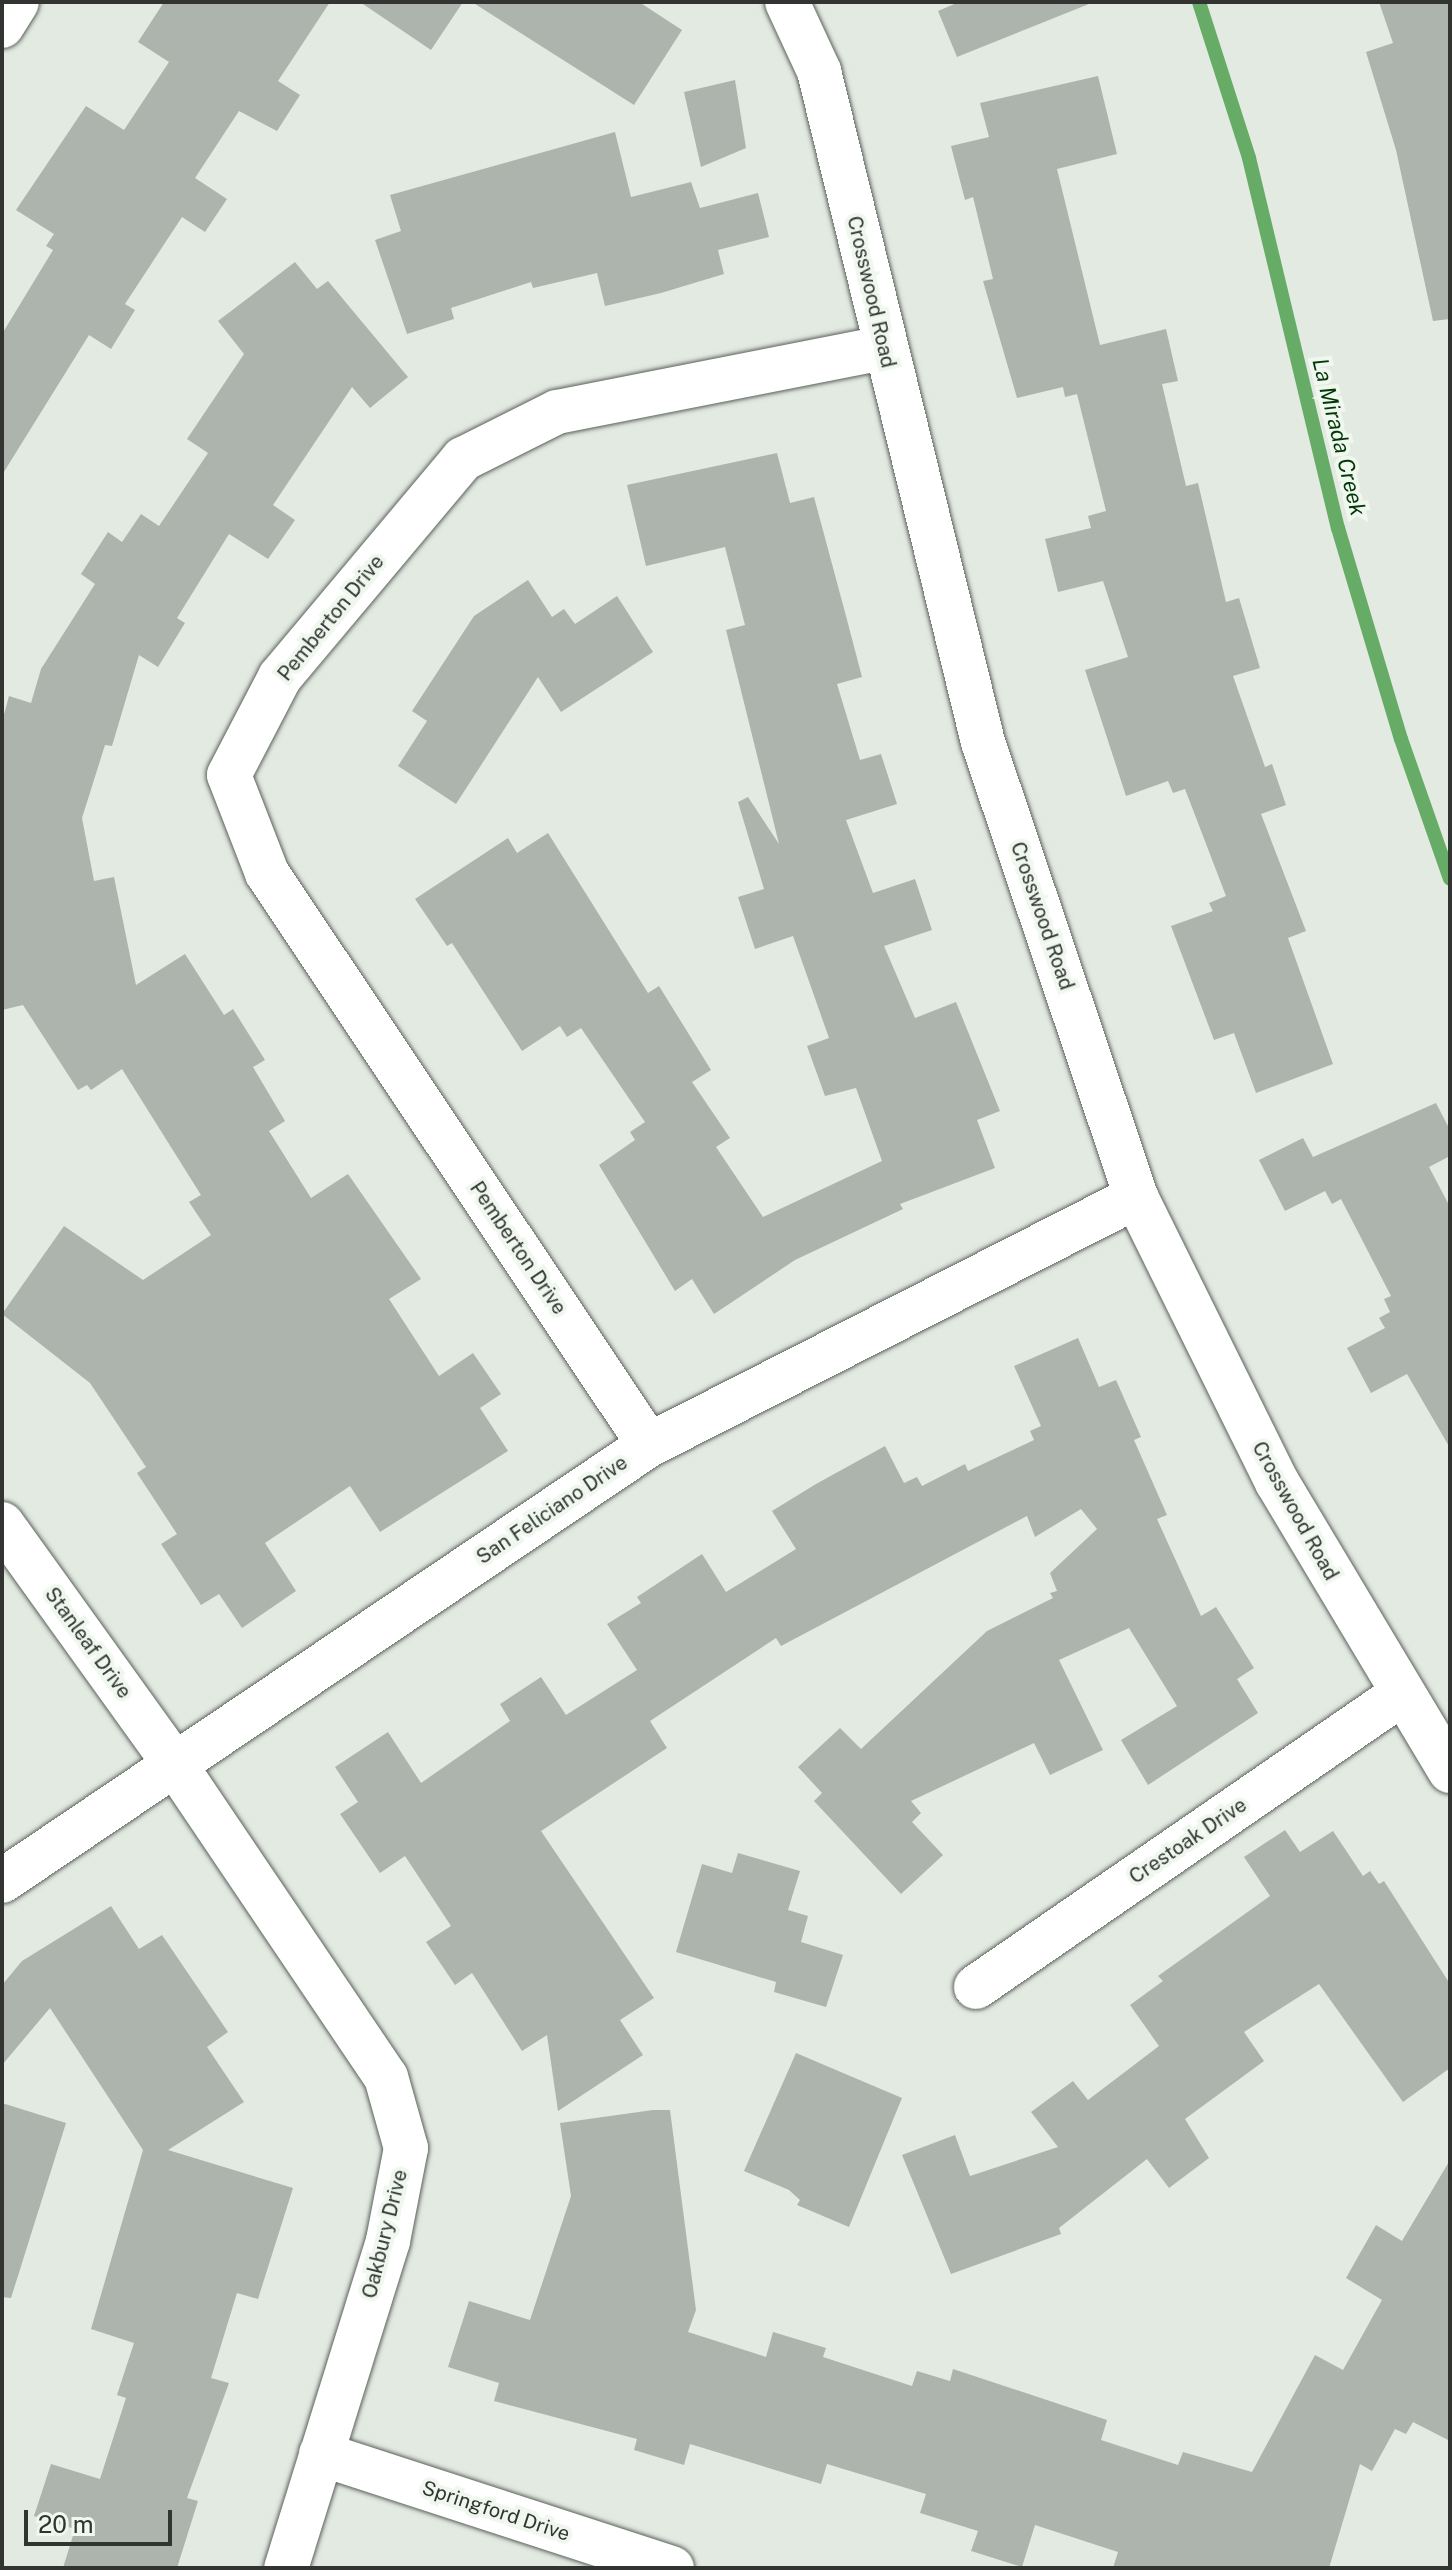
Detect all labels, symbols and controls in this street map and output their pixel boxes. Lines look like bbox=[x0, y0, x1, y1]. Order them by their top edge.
street label: Crosswood Road bbox=[842, 214, 900, 370]
water label: La Mirada Creek bbox=[1307, 356, 1371, 518]
street label: Pemberton Drive bbox=[273, 550, 389, 686]
street label: Crosswood Road bbox=[1005, 839, 1079, 993]
street label: Pemberton Drive bbox=[465, 1177, 571, 1319]
street label: Crosswood Road bbox=[1247, 1437, 1343, 1585]
street label: San Feliciano Drive bbox=[472, 1451, 632, 1569]
street label: Stanleaf Drive bbox=[40, 1583, 136, 1703]
street label: Crestoak Drive bbox=[1125, 1793, 1251, 1889]
street label: Oakbury Drive bbox=[357, 2167, 413, 2301]
street label: Springford Drive bbox=[419, 2476, 573, 2546]
scale bar bbox=[28, 2494, 176, 2544]
text: 20 m bbox=[38, 2510, 94, 2538]

